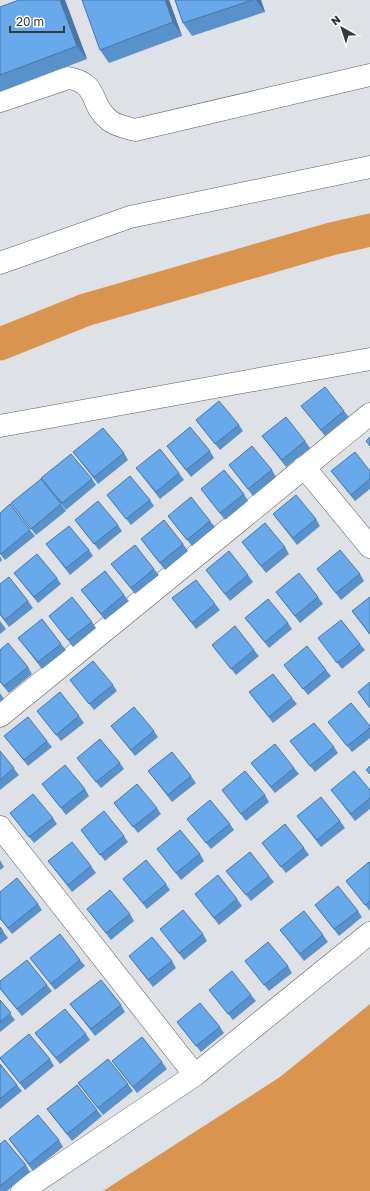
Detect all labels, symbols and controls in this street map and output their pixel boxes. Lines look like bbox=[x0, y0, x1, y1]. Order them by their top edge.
scale bar bbox=[10, 8, 64, 34]
north arrow bbox=[322, 8, 362, 48]
text: N bbox=[328, 12, 343, 28]
text: 20 m bbox=[16, 14, 44, 29]

